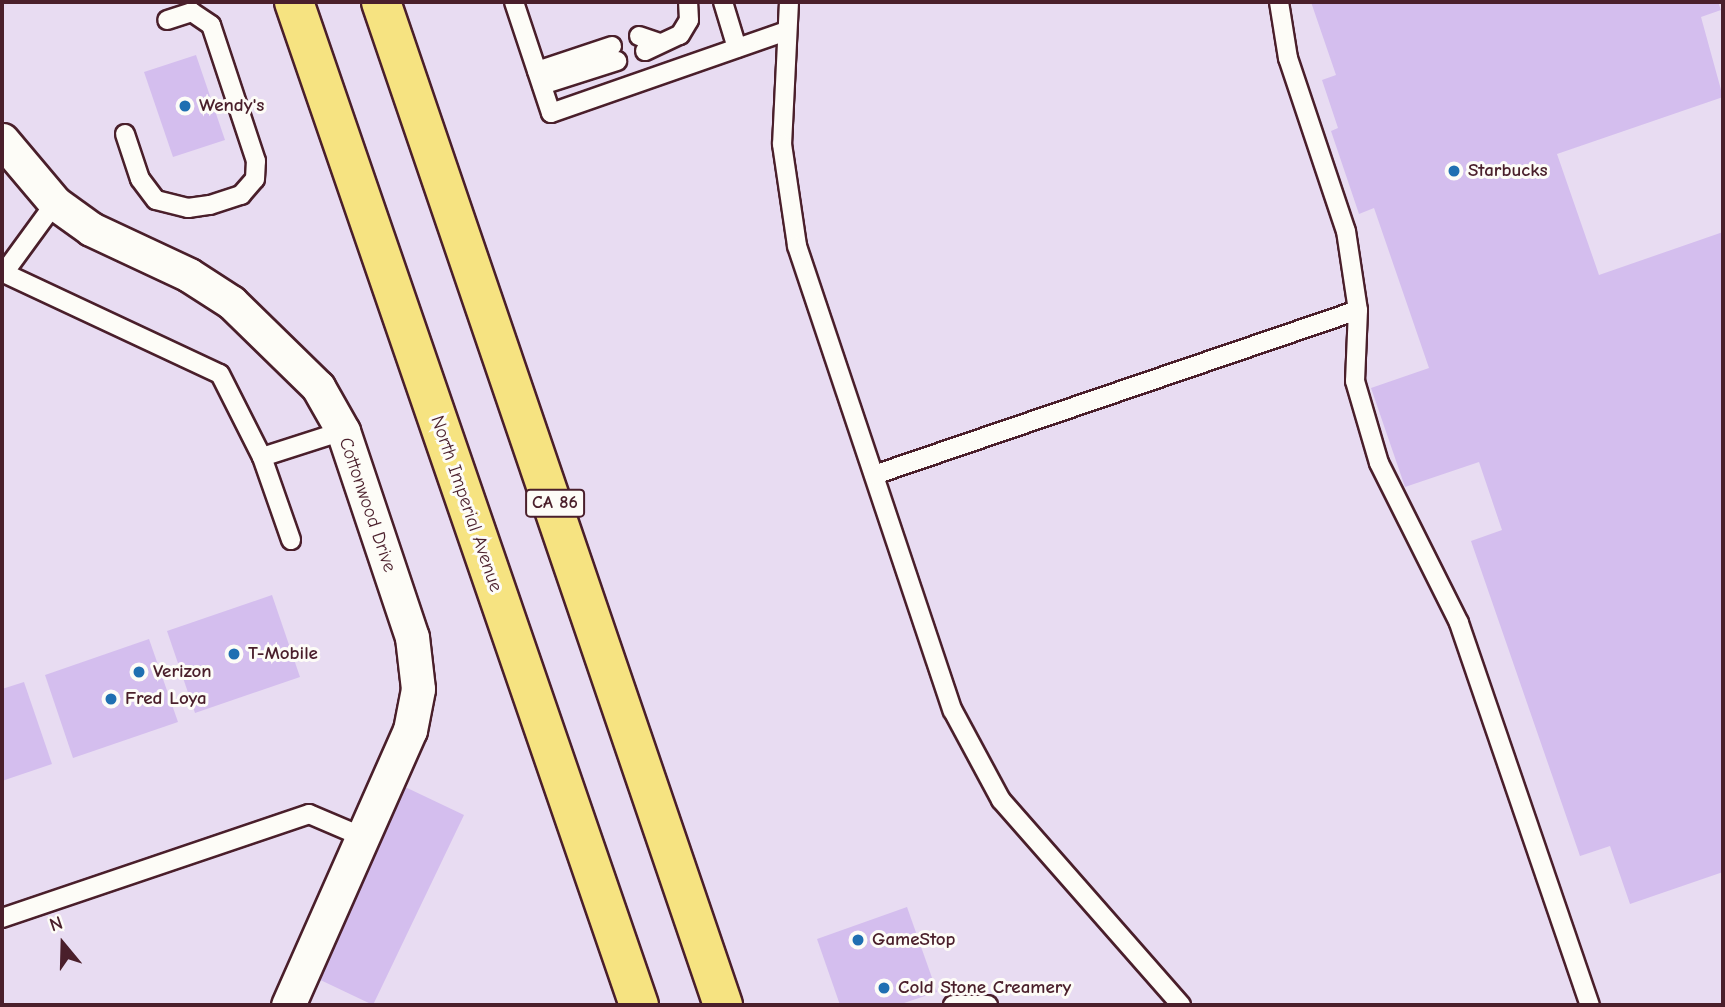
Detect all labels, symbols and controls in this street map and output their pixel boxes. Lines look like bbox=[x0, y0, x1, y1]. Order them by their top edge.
place label: Wendy's bbox=[199, 95, 264, 117]
marker: Wendy's bbox=[177, 98, 193, 114]
place label: Starbucks bbox=[1468, 160, 1548, 182]
marker: Starbucks bbox=[1446, 163, 1462, 179]
street label: North Imperial Avenue bbox=[425, 413, 507, 595]
street label: Cottonwood Drive bbox=[333, 435, 401, 575]
road number: CA 86 bbox=[524, 489, 586, 518]
place label: T-Mobile bbox=[248, 643, 318, 665]
marker: T-Mobile bbox=[226, 646, 242, 662]
place label: Verizon bbox=[153, 661, 212, 683]
marker: Verizon bbox=[131, 664, 147, 680]
place label: Fred Loya bbox=[125, 688, 207, 710]
marker: Fred Loya bbox=[103, 691, 119, 707]
north arrow bbox=[28, 909, 98, 979]
text: N bbox=[47, 912, 66, 937]
place label: GameStop bbox=[872, 929, 955, 951]
marker: GameStop bbox=[850, 932, 866, 948]
place label: Cold Stone Creamery bbox=[898, 977, 1071, 999]
marker: Cold Stone Creamery bbox=[876, 980, 892, 996]

